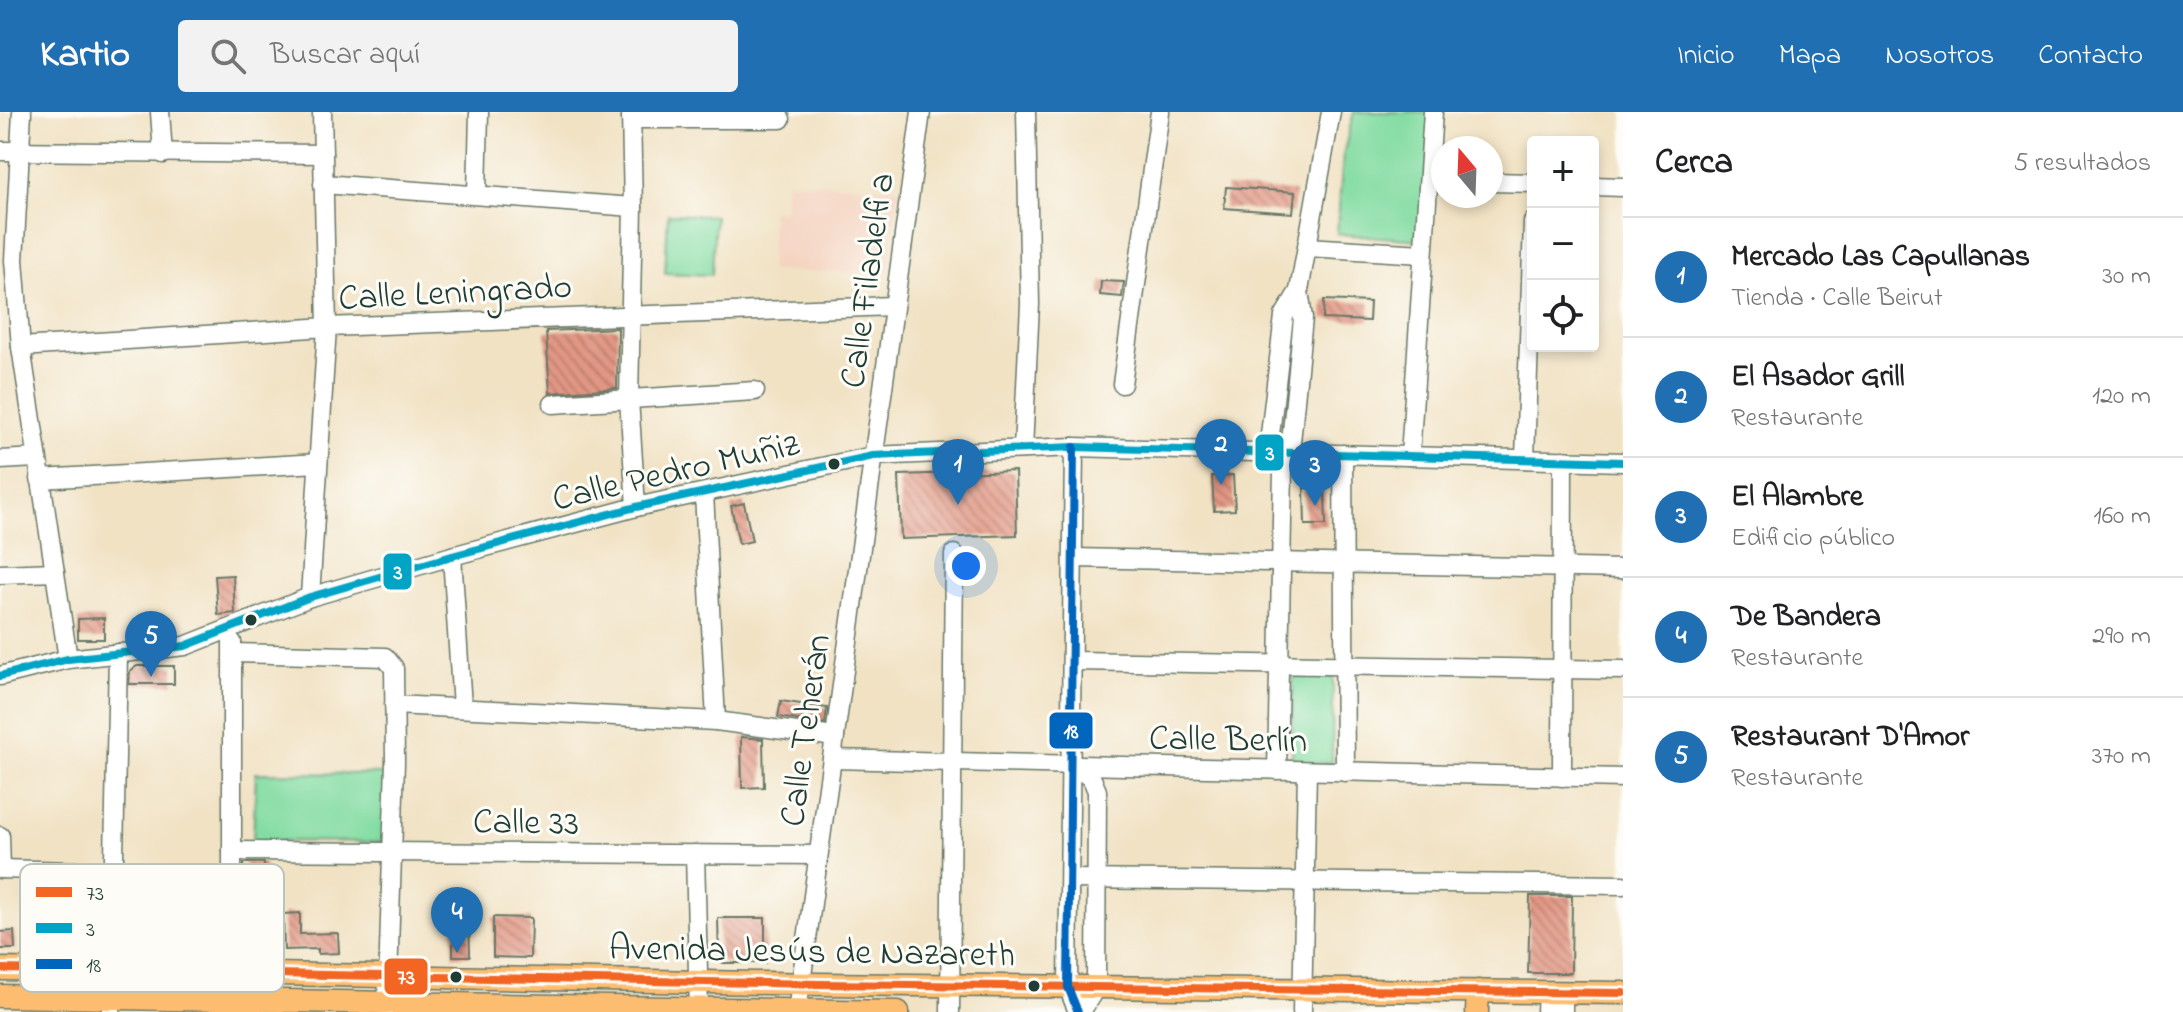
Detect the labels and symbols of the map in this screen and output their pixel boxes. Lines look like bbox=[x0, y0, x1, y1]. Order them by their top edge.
north arrow bbox=[1431, 136, 1503, 208]
street label: Calle Filadelfia bbox=[828, 170, 911, 392]
street label: Calle Leningrado bbox=[337, 262, 573, 327]
street label: Calle Pedro Muñiz bbox=[547, 419, 806, 528]
pin: 2 bbox=[1195, 419, 1247, 485]
line badge: 3 bbox=[1254, 433, 1285, 472]
pin: 1 bbox=[932, 439, 984, 505]
text: 3 bbox=[1264, 439, 1275, 471]
pin: 3 bbox=[1289, 440, 1341, 506]
unlabelled marker bbox=[826, 456, 842, 472]
your location bbox=[946, 546, 986, 586]
line badge: 3 bbox=[382, 552, 413, 591]
text: 3 bbox=[392, 558, 403, 590]
pin: 5 bbox=[125, 611, 177, 677]
unlabelled marker bbox=[243, 612, 259, 628]
street label: Calle Teherán bbox=[768, 631, 847, 830]
line badge: 18 bbox=[1048, 711, 1094, 750]
street label: Calle Berlín bbox=[1148, 714, 1307, 769]
text: 18 bbox=[1063, 717, 1079, 749]
street label: Calle 33 bbox=[472, 797, 579, 852]
legend bbox=[20, 864, 284, 992]
text: 73 bbox=[86, 879, 104, 911]
pin: 4 bbox=[431, 887, 483, 953]
text: 3 bbox=[86, 915, 95, 947]
street label: Avenida Jesús de Nazareth bbox=[608, 923, 1015, 984]
text: 18 bbox=[86, 951, 101, 983]
line badge: 73 bbox=[383, 957, 429, 996]
text: 73 bbox=[397, 963, 415, 995]
unlabelled marker bbox=[448, 969, 464, 985]
unlabelled marker bbox=[1026, 978, 1042, 994]

